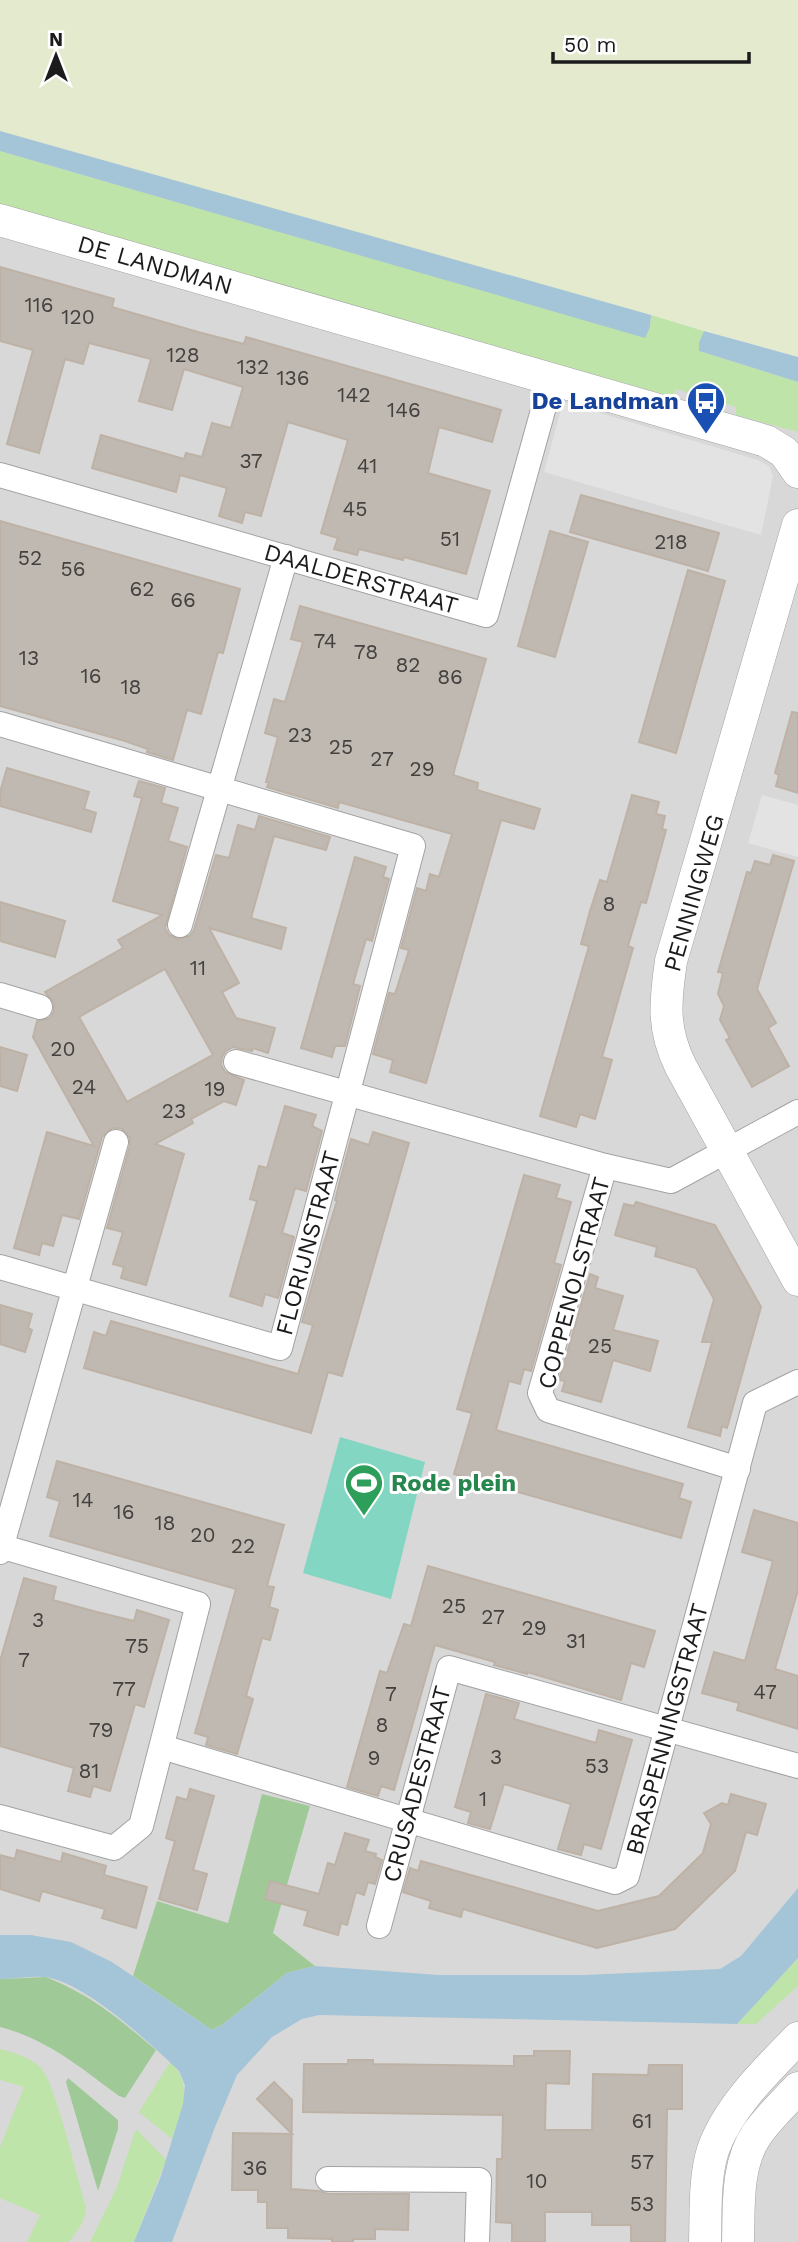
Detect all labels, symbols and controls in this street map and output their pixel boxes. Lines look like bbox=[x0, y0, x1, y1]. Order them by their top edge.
north arrow bbox=[21, 21, 91, 91]
scale bar bbox=[553, 21, 749, 65]
text: N bbox=[49, 28, 63, 51]
text: 50 m bbox=[564, 32, 616, 57]
street label: DE LANDMAN bbox=[74, 230, 236, 300]
house number: 116 bbox=[24, 292, 54, 317]
house number: 120 bbox=[61, 304, 95, 329]
house number: 128 bbox=[166, 342, 200, 367]
house number: 132 bbox=[237, 354, 269, 379]
house number: 136 bbox=[276, 365, 310, 390]
bus stop icon: De Landman bbox=[685, 380, 727, 435]
house number: 142 bbox=[337, 382, 371, 407]
place label: De Landman bbox=[531, 387, 679, 415]
house number: 146 bbox=[387, 397, 421, 422]
house number: 37 bbox=[239, 448, 263, 473]
house number: 41 bbox=[357, 453, 377, 478]
house number: 45 bbox=[342, 496, 368, 521]
house number: 51 bbox=[440, 526, 460, 551]
house number: 218 bbox=[654, 529, 688, 554]
street label: DAALDERSTRAAT bbox=[261, 538, 461, 620]
house number: 52 bbox=[18, 545, 42, 570]
house number: 56 bbox=[61, 556, 86, 581]
house number: 62 bbox=[129, 576, 155, 601]
house number: 66 bbox=[170, 587, 196, 612]
house number: 74 bbox=[313, 628, 337, 653]
house number: 78 bbox=[354, 639, 378, 664]
house number: 13 bbox=[19, 645, 39, 670]
house number: 82 bbox=[395, 652, 421, 677]
house number: 16 bbox=[81, 663, 101, 688]
house number: 86 bbox=[437, 664, 463, 689]
house number: 18 bbox=[120, 674, 142, 699]
house number: 23 bbox=[288, 722, 312, 747]
house number: 25 bbox=[329, 734, 353, 759]
house number: 27 bbox=[370, 746, 394, 771]
house number: 29 bbox=[409, 756, 435, 781]
street label: PENNINGWEG bbox=[658, 811, 730, 975]
house number: 8 bbox=[603, 891, 615, 916]
house number: 11 bbox=[190, 955, 206, 980]
house number: 20 bbox=[50, 1036, 76, 1061]
house number: 24 bbox=[72, 1074, 96, 1099]
house number: 19 bbox=[204, 1076, 226, 1101]
house number: 23 bbox=[162, 1098, 186, 1123]
street label: FLORIJNSTRAAT bbox=[270, 1148, 346, 1338]
street label: COPPENOLSTRAAT bbox=[532, 1174, 616, 1392]
house number: 25 bbox=[588, 1333, 612, 1358]
sports icon: Rode plein bbox=[343, 1462, 385, 1517]
place label: Rode plein bbox=[391, 1469, 516, 1497]
house number: 14 bbox=[72, 1487, 94, 1512]
house number: 16 bbox=[114, 1499, 134, 1524]
house number: 18 bbox=[154, 1510, 176, 1535]
house number: 20 bbox=[190, 1522, 216, 1547]
house number: 22 bbox=[231, 1533, 255, 1558]
house number: 25 bbox=[442, 1593, 466, 1618]
street label: BRASPENNINGSTRAAT bbox=[620, 1600, 714, 1858]
house number: 27 bbox=[481, 1604, 505, 1629]
house number: 3 bbox=[32, 1607, 44, 1632]
house number: 29 bbox=[521, 1615, 547, 1640]
house number: 31 bbox=[566, 1628, 586, 1653]
house number: 75 bbox=[125, 1633, 149, 1658]
house number: 7 bbox=[18, 1647, 30, 1672]
house number: 77 bbox=[112, 1676, 136, 1701]
house number: 47 bbox=[753, 1679, 777, 1704]
house number: 7 bbox=[385, 1681, 397, 1706]
street label: CRUSADESTRAAT bbox=[377, 1683, 457, 1885]
house number: 8 bbox=[376, 1712, 388, 1737]
house number: 79 bbox=[89, 1717, 113, 1742]
house number: 3 bbox=[490, 1744, 502, 1769]
house number: 9 bbox=[368, 1745, 380, 1770]
house number: 53 bbox=[585, 1753, 609, 1778]
house number: 81 bbox=[78, 1758, 100, 1783]
house number: 1 bbox=[479, 1786, 487, 1811]
house number: 61 bbox=[632, 2108, 652, 2133]
house number: 57 bbox=[630, 2149, 654, 2174]
house number: 36 bbox=[242, 2155, 268, 2180]
house number: 10 bbox=[526, 2168, 548, 2193]
house number: 53 bbox=[630, 2191, 654, 2216]

